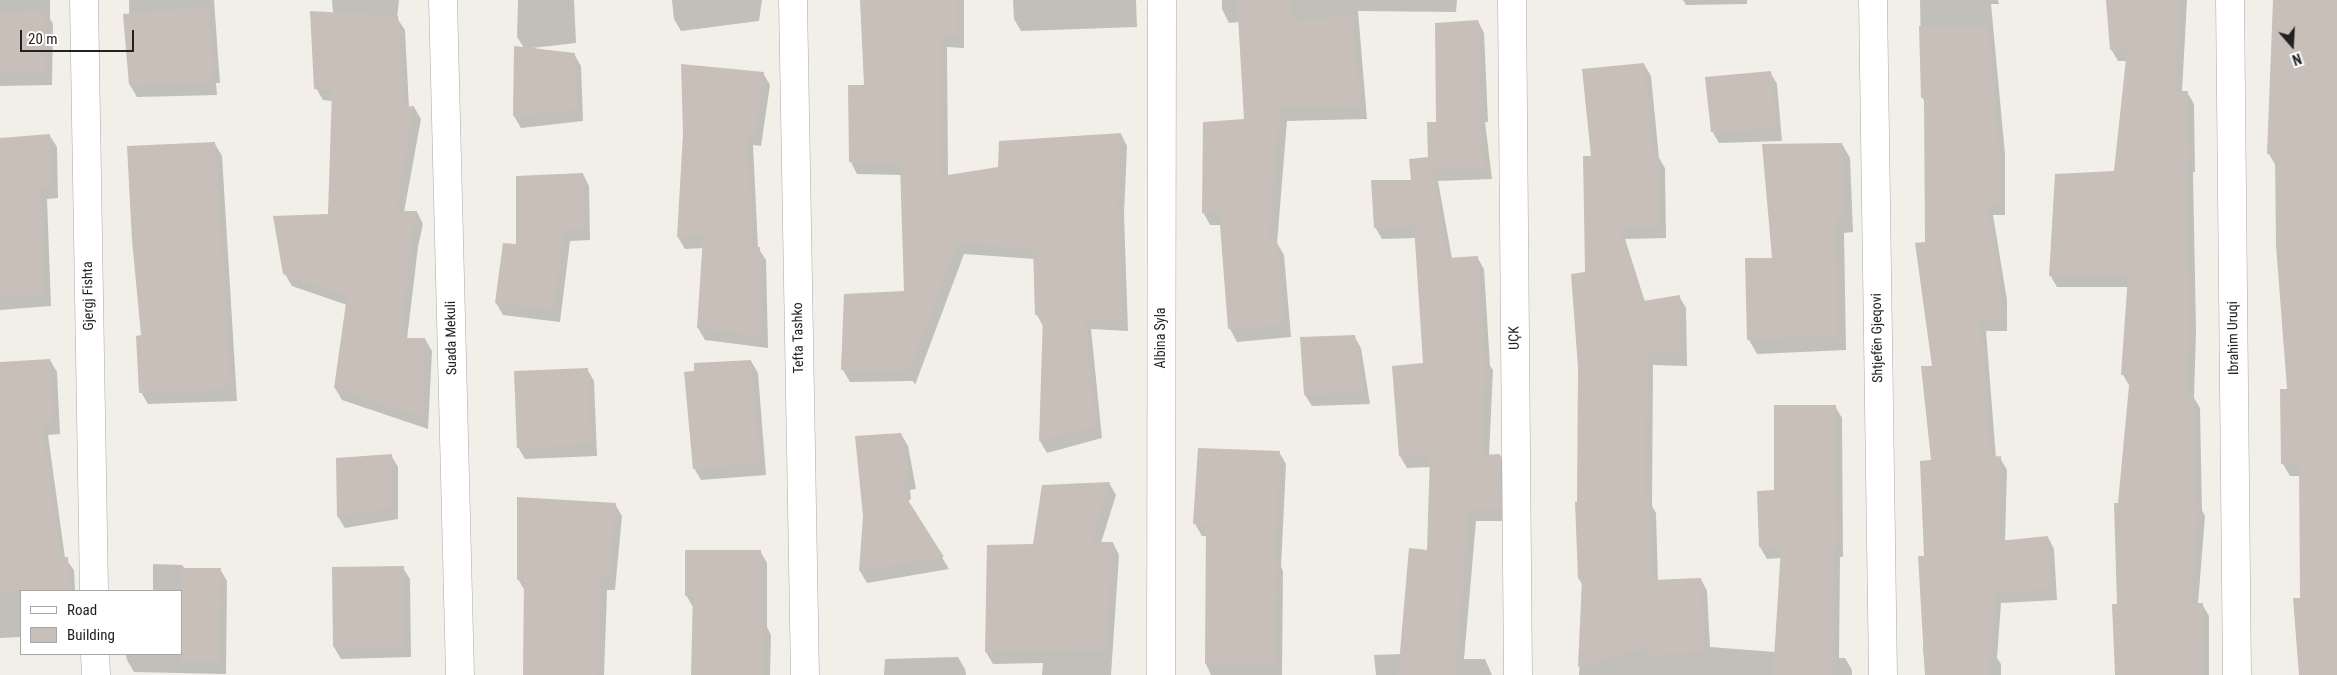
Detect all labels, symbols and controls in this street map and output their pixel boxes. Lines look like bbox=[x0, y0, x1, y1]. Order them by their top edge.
scale bar bbox=[22, 20, 136, 52]
north arrow bbox=[2267, 20, 2317, 70]
text: 20 m bbox=[28, 30, 58, 48]
text: N bbox=[2290, 50, 2304, 68]
street label: Gjergj Fishta bbox=[80, 261, 98, 331]
street label: Shtjefën Gjeqovi bbox=[1869, 293, 1887, 383]
street label: Suada Mekuli bbox=[443, 301, 461, 375]
street label: Ibrahim Uruqi bbox=[2225, 301, 2243, 375]
street label: Tefta Tashko bbox=[790, 302, 808, 374]
street label: Albina Syla bbox=[1153, 307, 1169, 369]
street label: UÇK bbox=[1506, 326, 1524, 350]
legend bbox=[20, 590, 182, 655]
text: Road bbox=[67, 601, 97, 619]
text: Building bbox=[67, 626, 115, 644]

